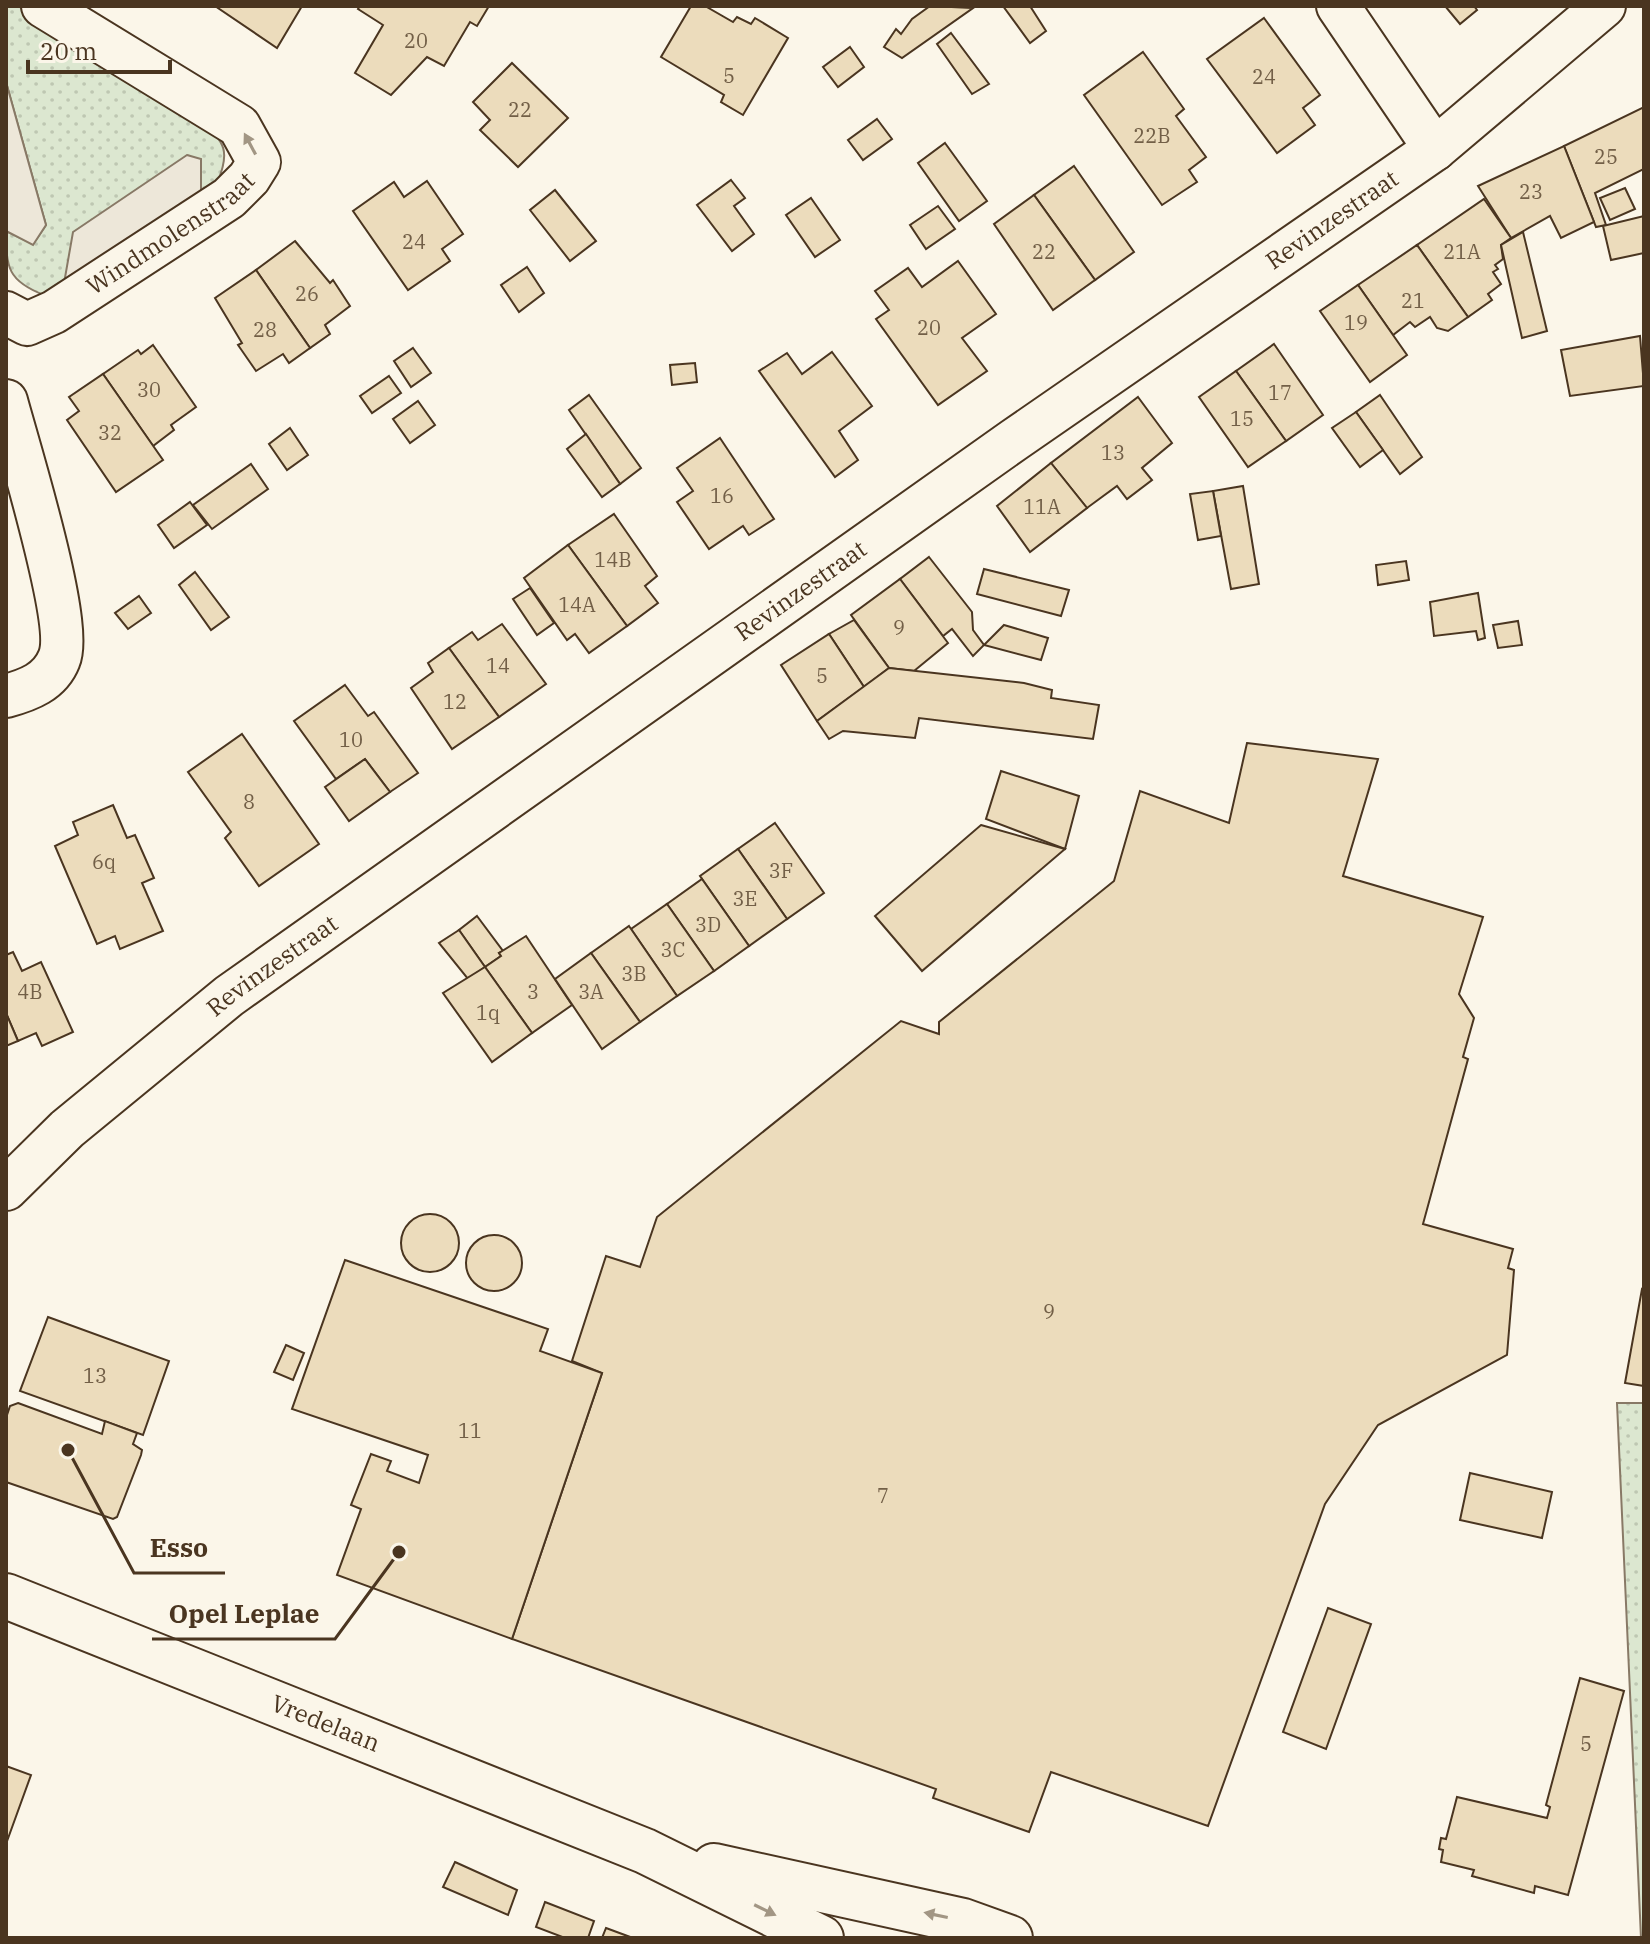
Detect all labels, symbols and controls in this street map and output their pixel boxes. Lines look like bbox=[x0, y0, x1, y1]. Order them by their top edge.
scale bar bbox=[28, 24, 170, 74]
house number: 20 bbox=[404, 27, 428, 54]
text: 20 m bbox=[40, 35, 97, 67]
house number: 5 bbox=[723, 62, 735, 89]
house number: 24 bbox=[1252, 63, 1276, 90]
house number: 22 bbox=[508, 96, 532, 123]
house number: 22B bbox=[1133, 122, 1171, 149]
one-way arrow bbox=[243, 133, 257, 155]
house number: 25 bbox=[1594, 143, 1618, 170]
street label: Revinzestraat bbox=[1259, 162, 1404, 276]
street label: Windmolenstraat bbox=[80, 164, 261, 302]
house number: 23 bbox=[1519, 178, 1543, 205]
house number: 24 bbox=[402, 228, 426, 255]
house number: 22 bbox=[1032, 238, 1056, 265]
house number: 21A bbox=[1443, 238, 1481, 265]
house number: 26 bbox=[295, 280, 319, 307]
house number: 21 bbox=[1401, 287, 1425, 314]
house number: 19 bbox=[1344, 309, 1368, 336]
house number: 20 bbox=[917, 314, 941, 341]
house number: 28 bbox=[253, 316, 277, 343]
house number: 30 bbox=[137, 376, 161, 403]
house number: 17 bbox=[1268, 379, 1292, 406]
house number: 15 bbox=[1230, 405, 1254, 432]
house number: 32 bbox=[98, 419, 122, 446]
house number: 13 bbox=[1101, 439, 1125, 466]
house number: 16 bbox=[710, 482, 734, 509]
house number: 11A bbox=[1023, 493, 1061, 520]
street label: Revinzestraat bbox=[728, 532, 873, 648]
house number: 14B bbox=[594, 546, 632, 573]
house number: 14A bbox=[558, 591, 596, 618]
house number: 9 bbox=[893, 614, 905, 641]
house number: 14 bbox=[486, 652, 510, 679]
house number: 5 bbox=[816, 662, 828, 689]
house number: 12 bbox=[443, 688, 467, 715]
house number: 10 bbox=[339, 726, 363, 753]
house number: 8 bbox=[243, 788, 255, 815]
house number: 6q bbox=[92, 848, 116, 875]
house number: 3F bbox=[769, 857, 793, 884]
house number: 3E bbox=[733, 885, 757, 912]
street label: Revinzestraat bbox=[199, 907, 344, 1023]
house number: 3D bbox=[695, 911, 721, 938]
house number: 3C bbox=[661, 936, 685, 963]
house number: 3B bbox=[621, 960, 647, 987]
house number: 4B bbox=[17, 978, 43, 1005]
house number: 3 bbox=[527, 978, 539, 1005]
house number: 3A bbox=[578, 978, 604, 1005]
house number: 1q bbox=[476, 999, 500, 1026]
house number: 9 bbox=[1043, 1298, 1055, 1325]
house number: 13 bbox=[83, 1362, 107, 1389]
house number: 11 bbox=[458, 1417, 482, 1444]
house number: 7 bbox=[877, 1482, 889, 1509]
callout: Esso bbox=[134, 1523, 225, 1573]
text: Esso bbox=[150, 1530, 208, 1564]
callout: Opel Leplae bbox=[152, 1589, 335, 1639]
text: Opel Leplae bbox=[169, 1596, 319, 1630]
street label: Vredelaan bbox=[267, 1686, 385, 1759]
house number: 5 bbox=[1580, 1730, 1592, 1757]
one-way arrow bbox=[754, 1904, 777, 1917]
one-way arrow bbox=[923, 1908, 948, 1921]

